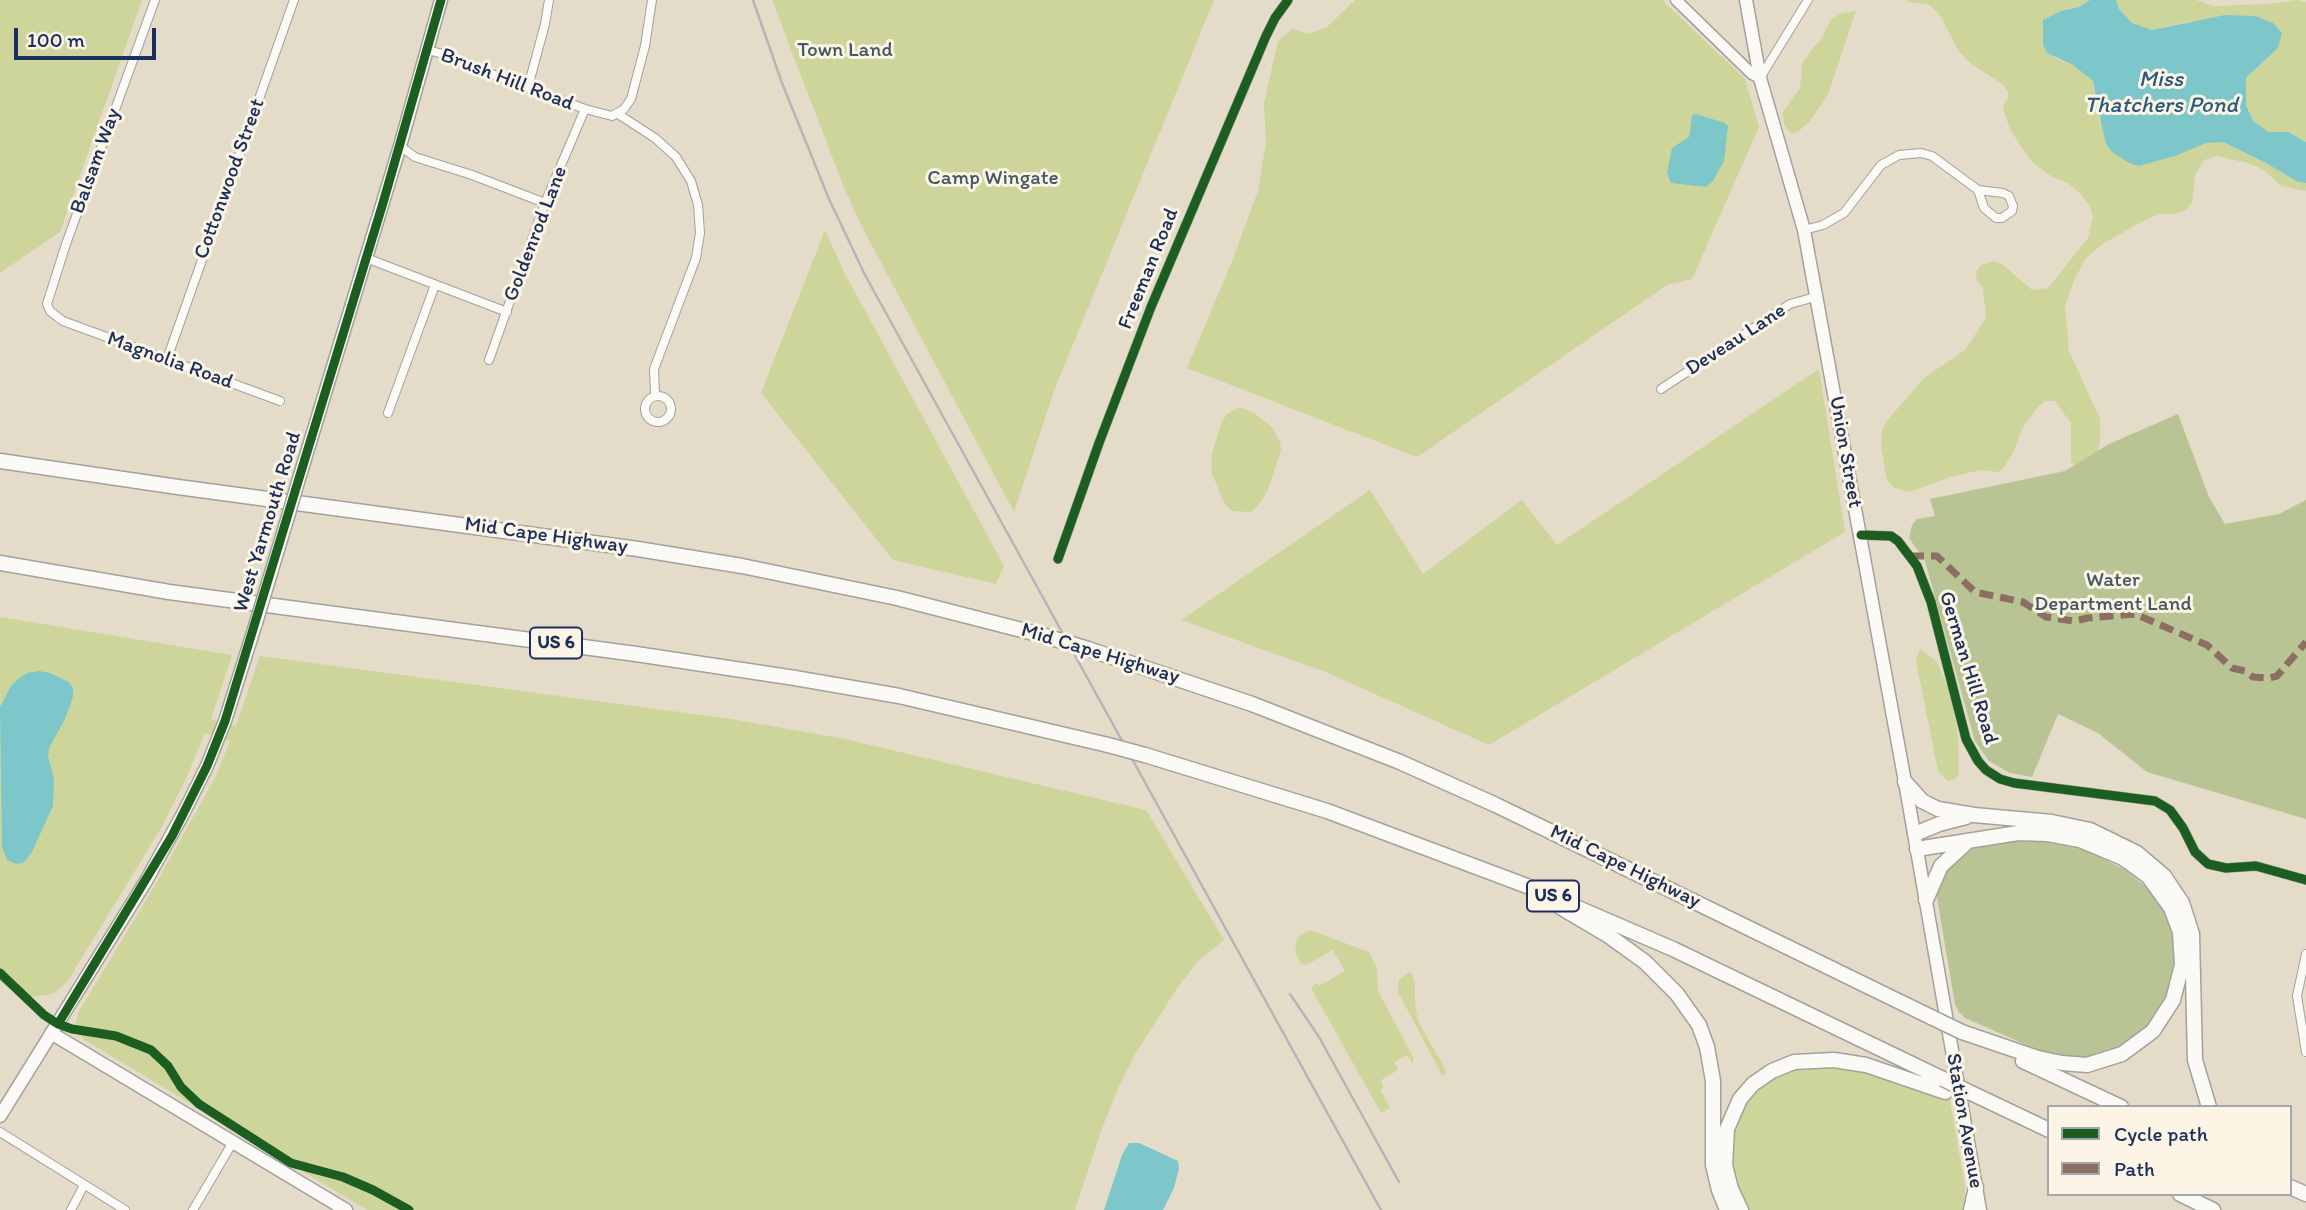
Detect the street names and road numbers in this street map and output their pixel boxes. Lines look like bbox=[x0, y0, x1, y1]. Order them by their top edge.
street label: Brush Hill Road bbox=[437, 43, 577, 117]
street label: Cottonwood Street bbox=[189, 95, 271, 263]
street label: Balsam Way bbox=[65, 105, 127, 217]
street label: Goldenrod Lane bbox=[499, 163, 573, 305]
street label: Freeman Road bbox=[1113, 205, 1185, 333]
street label: Deveau Lane bbox=[1681, 298, 1791, 382]
street label: Magnolia Road bbox=[104, 327, 236, 395]
street label: Union Street bbox=[1823, 394, 1867, 510]
street label: West Yarmouth Road bbox=[229, 429, 307, 615]
street label: Mid Cape Highway bbox=[463, 512, 629, 560]
street label: German Hill Road bbox=[1933, 589, 2003, 747]
street label: Mid Cape Highway bbox=[1018, 618, 1182, 690]
road number: US 6 bbox=[530, 628, 582, 658]
street label: Mid Cape Highway bbox=[1546, 820, 1704, 914]
road number: US 6 bbox=[1527, 880, 1579, 912]
street label: Station Avenue bbox=[1940, 1051, 1988, 1191]

